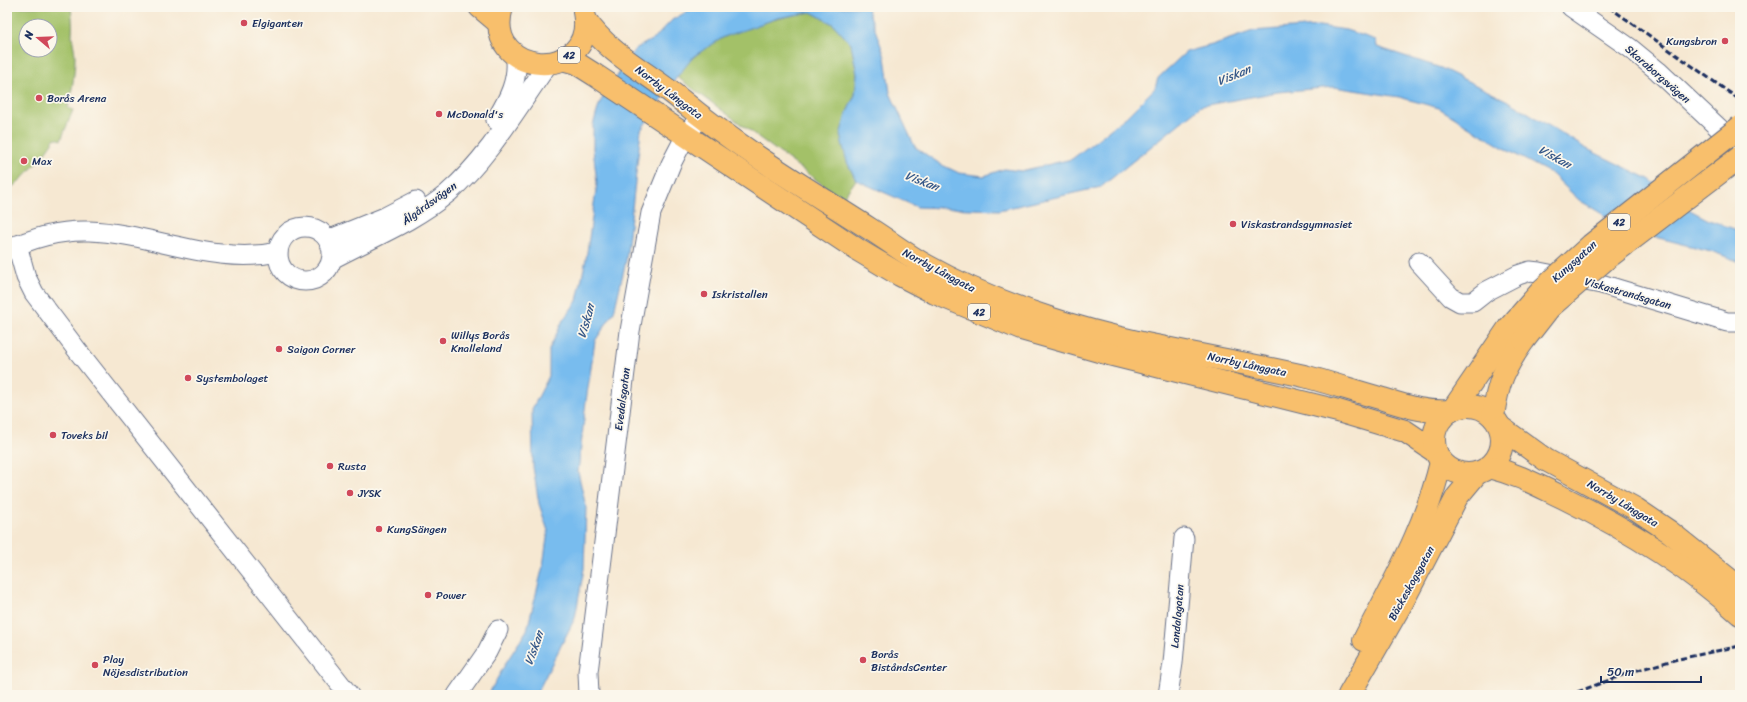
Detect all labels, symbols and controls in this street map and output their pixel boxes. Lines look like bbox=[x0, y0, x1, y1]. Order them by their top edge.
place label: Elgiganten bbox=[252, 14, 303, 33]
north arrow bbox=[18, 18, 58, 58]
marker: Elgiganten bbox=[239, 18, 249, 28]
text: N bbox=[18, 28, 39, 43]
place label: Kungsbron bbox=[1666, 32, 1717, 51]
marker: Kungsbron bbox=[1720, 36, 1730, 46]
street label: Skaraborgsvägen bbox=[1620, 40, 1695, 108]
road number: 42 bbox=[558, 47, 580, 63]
water label: Viskan bbox=[1214, 58, 1256, 92]
street label: Norrby Långgata bbox=[631, 61, 707, 124]
place label: Borås Arena bbox=[47, 89, 107, 108]
marker: Borås Arena bbox=[34, 93, 44, 103]
place label: McDonald's bbox=[447, 105, 504, 124]
marker: McDonald's bbox=[434, 109, 444, 119]
water label: Viskan bbox=[1534, 139, 1577, 176]
place label: Max bbox=[32, 152, 52, 171]
marker: Max bbox=[19, 156, 29, 166]
water label: Viskan bbox=[902, 164, 944, 198]
street label: Ålgårdsvägen bbox=[397, 177, 461, 231]
road number: 42 bbox=[1608, 214, 1630, 230]
place label: Viskastrandsgymnasiet bbox=[1241, 215, 1353, 234]
marker: Viskastrandsgymnasiet bbox=[1228, 219, 1238, 229]
street label: Kungsgatan bbox=[1547, 236, 1601, 287]
street label: Norrby Långgata bbox=[899, 243, 979, 298]
street label: Viskastrandsgatan bbox=[1582, 272, 1674, 315]
place label: Iskristallen bbox=[711, 285, 768, 304]
marker: Iskristallen bbox=[699, 289, 709, 299]
water label: Viskan bbox=[571, 300, 602, 341]
road number: 42 bbox=[968, 304, 990, 320]
place label: Willys Borås Knalleland bbox=[451, 326, 510, 358]
marker: Willys Borås Knalleland bbox=[438, 336, 448, 346]
place label: Saigon Corner bbox=[287, 340, 357, 359]
marker: Saigon Corner bbox=[274, 344, 284, 354]
street label: Norrby Långgata bbox=[1206, 347, 1289, 382]
street label: Evedalsgatan bbox=[609, 366, 636, 432]
place label: Systembolaget bbox=[196, 369, 269, 388]
marker: Systembolaget bbox=[183, 373, 193, 383]
place label: Toveks bil bbox=[61, 426, 109, 445]
marker: Toveks bil bbox=[48, 430, 58, 440]
place label: Rusta bbox=[338, 457, 366, 476]
marker: Rusta bbox=[325, 461, 335, 471]
street label: Norrby Långgata bbox=[1583, 475, 1662, 532]
place label: JYSK bbox=[357, 484, 382, 503]
marker: JYSK bbox=[345, 488, 355, 498]
place label: KungSängen bbox=[387, 520, 447, 539]
marker: KungSängen bbox=[374, 524, 384, 534]
street label: Bäckeskogsgatan bbox=[1383, 542, 1440, 624]
street label: Landalagatan bbox=[1165, 583, 1190, 649]
place label: Power bbox=[436, 586, 468, 605]
marker: Power bbox=[423, 590, 433, 600]
water label: Viskan bbox=[518, 626, 551, 668]
place label: Borås BiståndsCenter bbox=[871, 645, 948, 677]
place label: Play Nöjesdistribution bbox=[103, 650, 188, 682]
marker: Borås BiståndsCenter bbox=[858, 655, 868, 665]
scale bar bbox=[1601, 658, 1701, 684]
marker: Play Nöjesdistribution bbox=[90, 660, 100, 670]
text: 50 m bbox=[1607, 661, 1634, 683]

